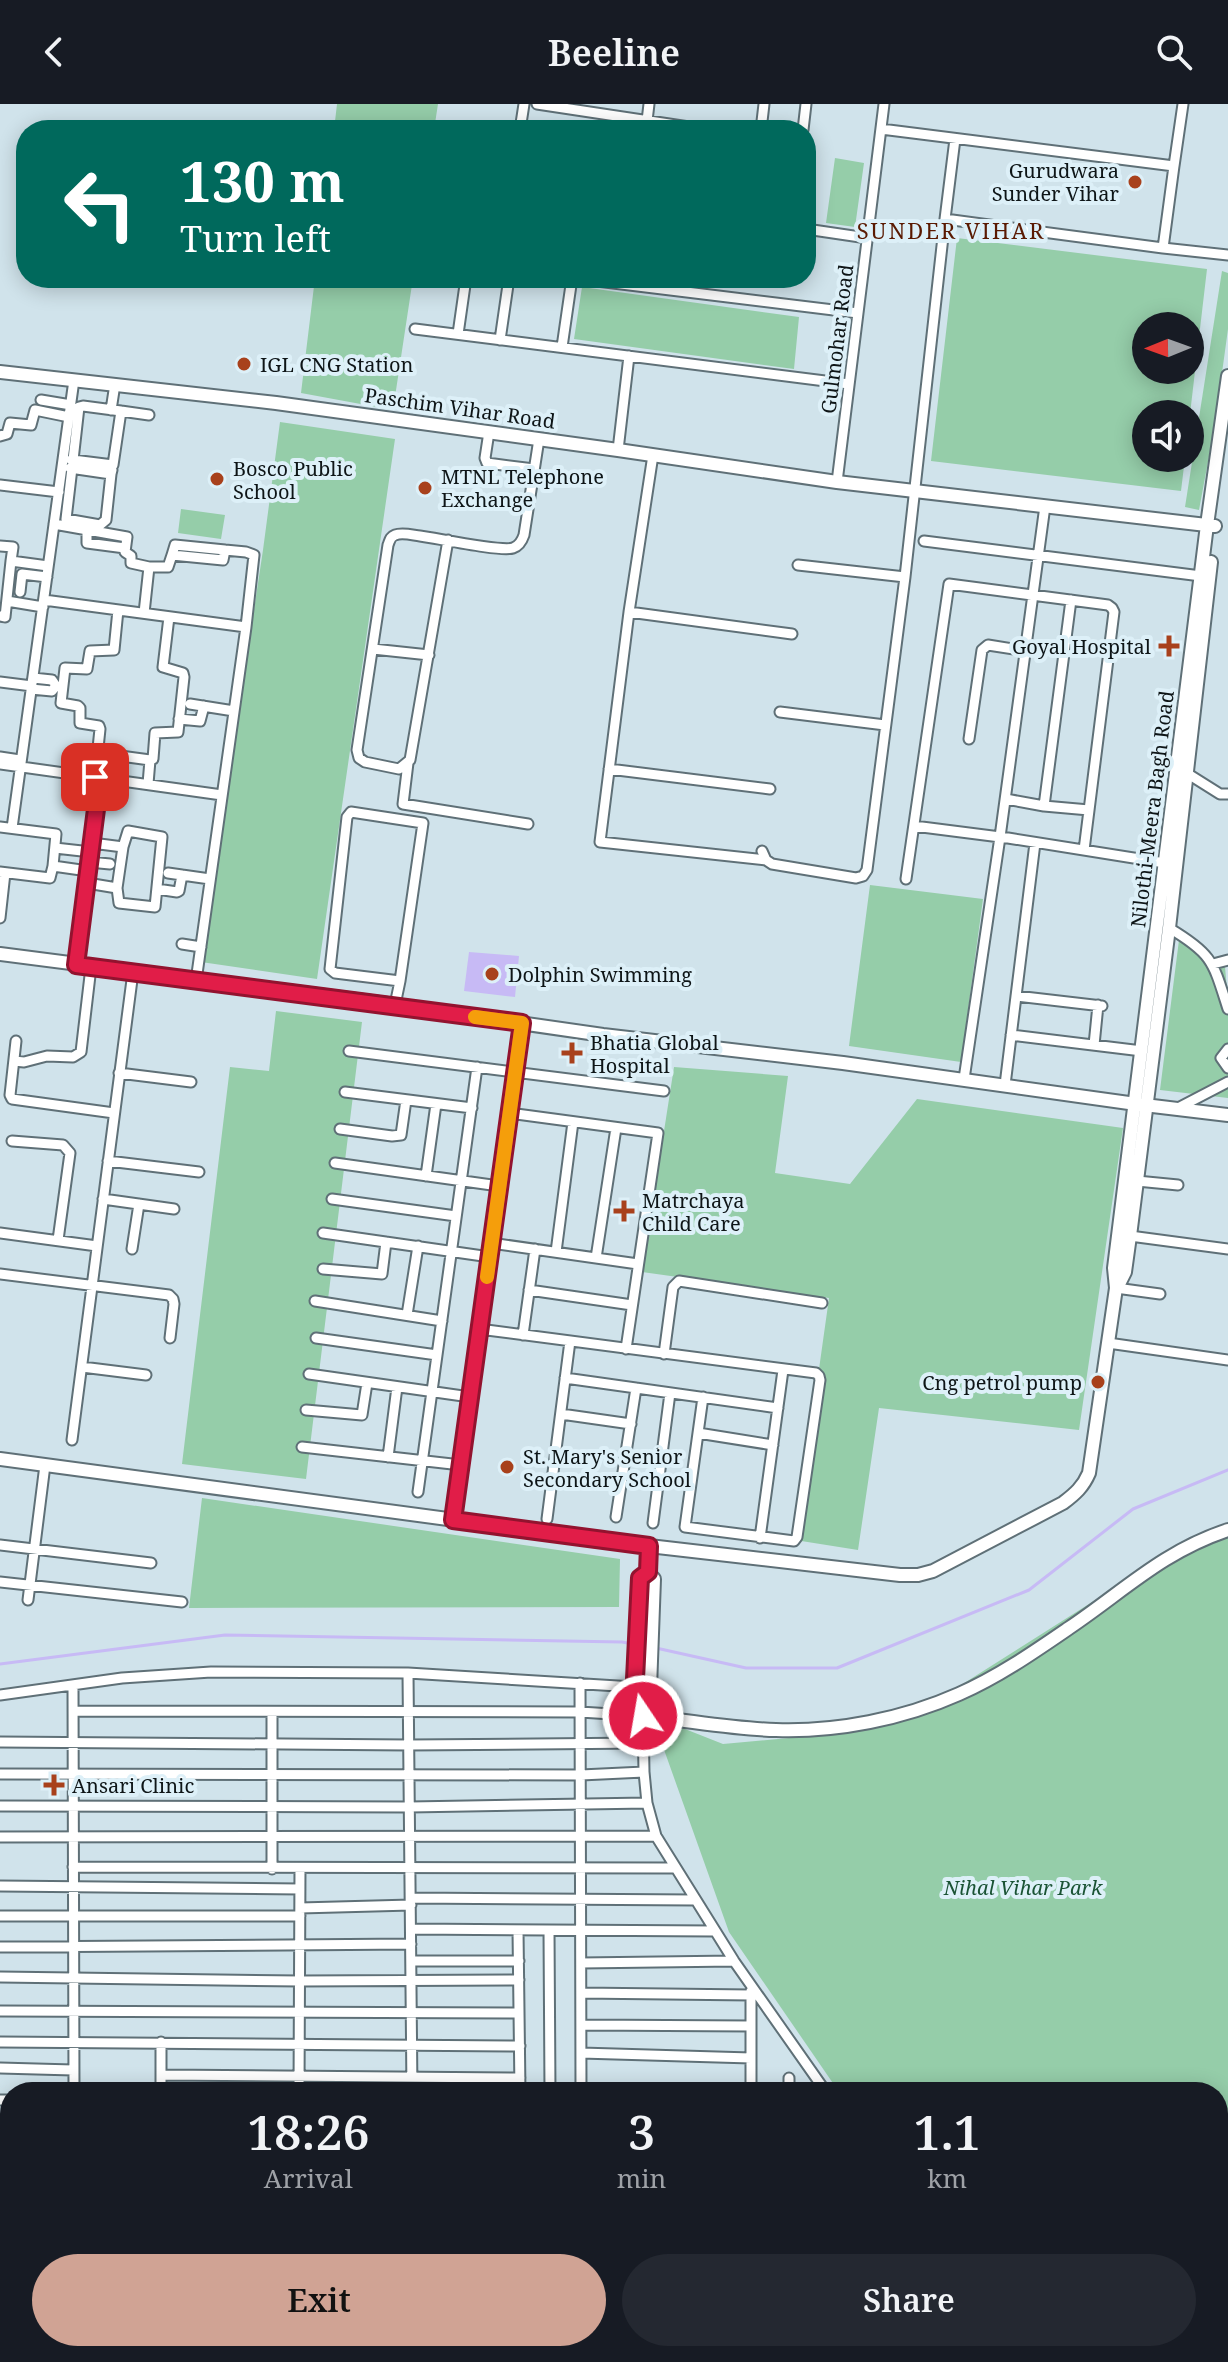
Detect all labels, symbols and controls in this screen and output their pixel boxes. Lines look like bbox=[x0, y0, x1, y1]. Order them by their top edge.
text: Beeline bbox=[548, 28, 680, 77]
icon: back bbox=[32, 30, 76, 74]
icon: search bbox=[1152, 30, 1196, 74]
text: 130 m bbox=[180, 142, 345, 218]
icon: left bbox=[48, 152, 152, 256]
place label: Gurudwara Sunder Vihar bbox=[992, 157, 1120, 207]
marker: Gurudwara Sunder Vihar bbox=[1126, 173, 1144, 191]
text: Turn left bbox=[180, 214, 331, 263]
district label: SUNDER VIHAR bbox=[857, 215, 1045, 245]
street label: Gulmohar Road bbox=[814, 263, 860, 415]
north arrow bbox=[1132, 312, 1204, 384]
map controls bbox=[1132, 312, 1204, 472]
place label: IGL CNG Station bbox=[260, 351, 413, 378]
marker: IGL CNG Station bbox=[235, 355, 253, 373]
street label: Paschim Vihar Road bbox=[363, 381, 557, 435]
button: sound bbox=[1132, 400, 1204, 472]
place label: Bosco Public School bbox=[233, 455, 353, 505]
place label: MTNL Telephone Exchange bbox=[441, 463, 604, 513]
marker: Bosco Public School bbox=[208, 470, 226, 488]
marker: MTNL Telephone Exchange bbox=[416, 479, 434, 497]
place label: Goyal Hospital bbox=[1012, 633, 1151, 660]
marker: Goyal Hospital bbox=[1158, 635, 1180, 657]
street label: Nilothi-Meera Bagh Road bbox=[1124, 689, 1180, 929]
pin bbox=[61, 743, 129, 811]
icon: arrive bbox=[73, 755, 117, 799]
place label: Dolphin Swimming bbox=[508, 961, 692, 988]
marker: Dolphin Swimming bbox=[483, 965, 501, 983]
place label: Bhatia Global Hospital bbox=[590, 1029, 719, 1079]
marker: Bhatia Global Hospital bbox=[561, 1042, 583, 1064]
place label: Matrchaya Child Care bbox=[642, 1187, 744, 1237]
marker: Matrchaya Child Care bbox=[613, 1200, 635, 1222]
place label: Cng petrol pump bbox=[922, 1369, 1082, 1396]
marker: Cng petrol pump bbox=[1089, 1373, 1107, 1391]
place label: St. Mary's Senior Secondary School bbox=[523, 1443, 691, 1493]
marker: St. Mary's Senior Secondary School bbox=[498, 1458, 516, 1476]
position arrow bbox=[601, 1674, 685, 1758]
place label: Ansari Clinic bbox=[72, 1772, 194, 1799]
marker: Ansari Clinic bbox=[43, 1774, 65, 1796]
park label: Nihal Vihar Park bbox=[943, 1874, 1103, 1901]
text: 18:26 bbox=[247, 2099, 370, 2164]
text: 3 bbox=[628, 2099, 655, 2164]
text: 1.1 bbox=[913, 2099, 981, 2164]
text: Arrival bbox=[264, 2160, 353, 2196]
text: min bbox=[617, 2160, 666, 2196]
text: km bbox=[927, 2160, 967, 2196]
button: Exit bbox=[32, 2254, 606, 2346]
button: Share bbox=[622, 2254, 1196, 2346]

